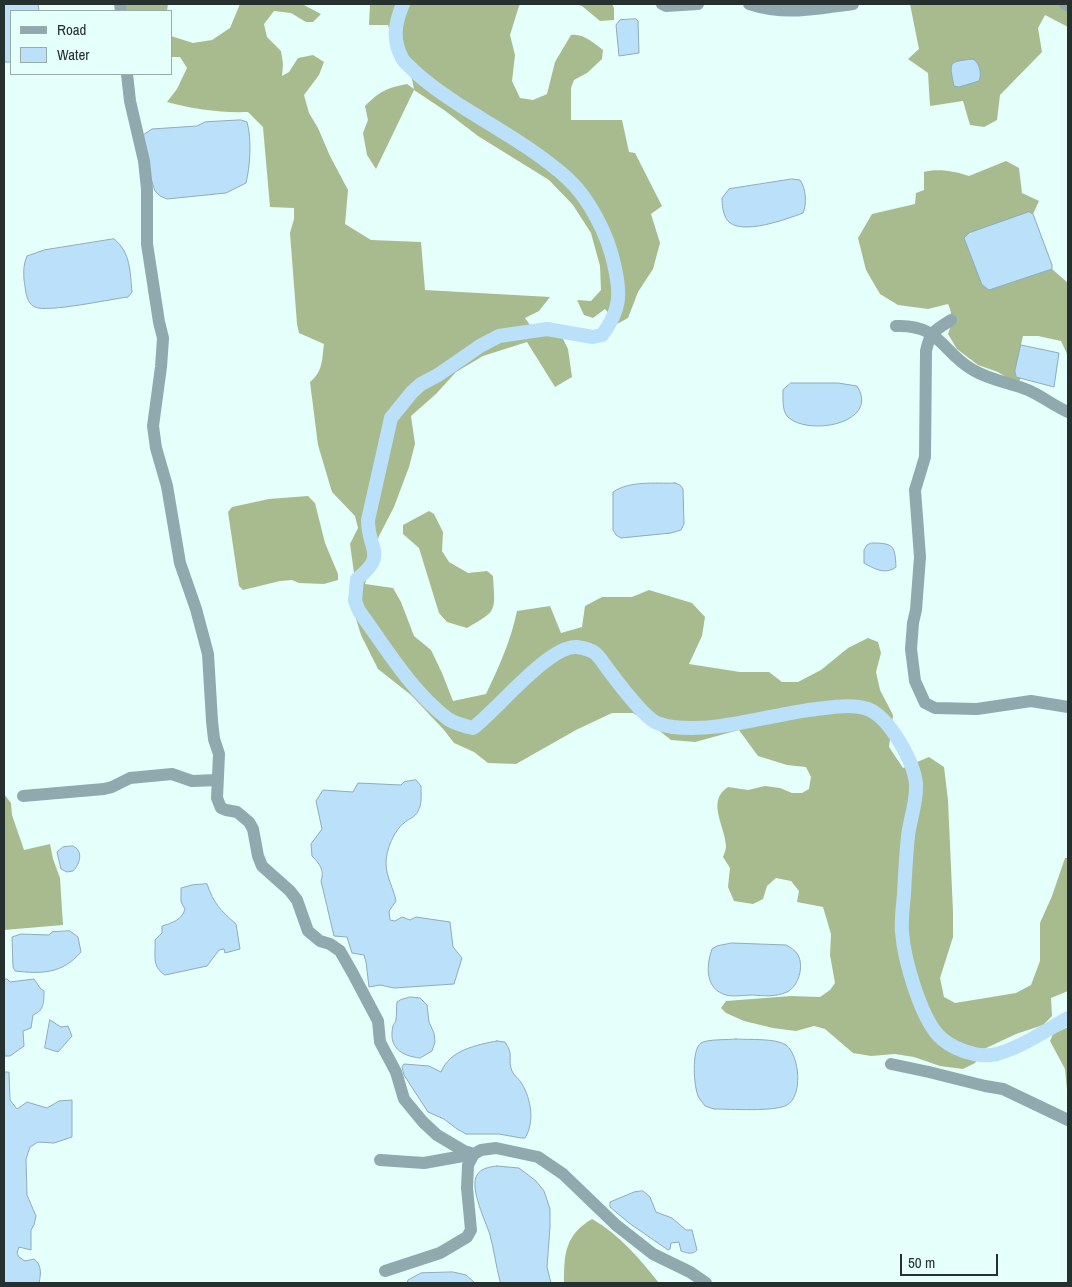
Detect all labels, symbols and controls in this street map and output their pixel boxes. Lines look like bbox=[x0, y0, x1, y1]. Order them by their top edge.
legend bbox=[10, 10, 172, 75]
text: Road bbox=[57, 19, 86, 40]
text: Water bbox=[57, 44, 89, 65]
scale bar bbox=[902, 1244, 1000, 1276]
text: 50 m bbox=[908, 1252, 935, 1273]

